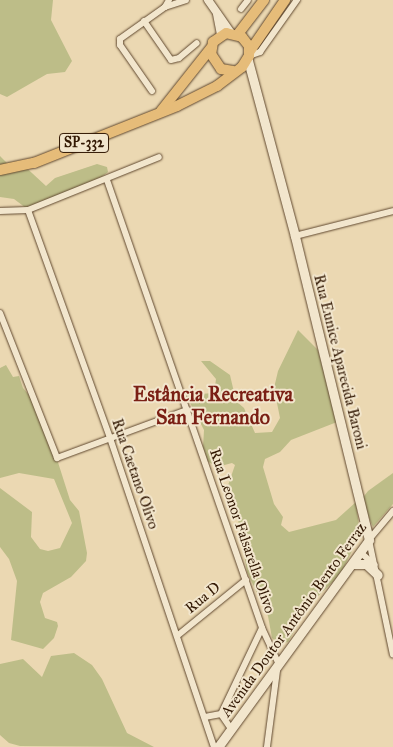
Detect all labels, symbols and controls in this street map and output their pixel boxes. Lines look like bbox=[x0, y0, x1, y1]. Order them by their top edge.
road number: SP-332 bbox=[59, 132, 109, 154]
street label: Rua Eunice Aparecida Baroni bbox=[310, 273, 370, 451]
district label: Estância Recreativa San Fernando bbox=[133, 382, 293, 429]
street label: Rua Caetano Olivo bbox=[108, 416, 162, 532]
street label: Rua Leonor Falsarella Olivo bbox=[205, 446, 279, 616]
street label: Avenida Doutor Antônio Bento Ferraz bbox=[217, 519, 371, 721]
street label: Rua D bbox=[182, 578, 224, 618]

